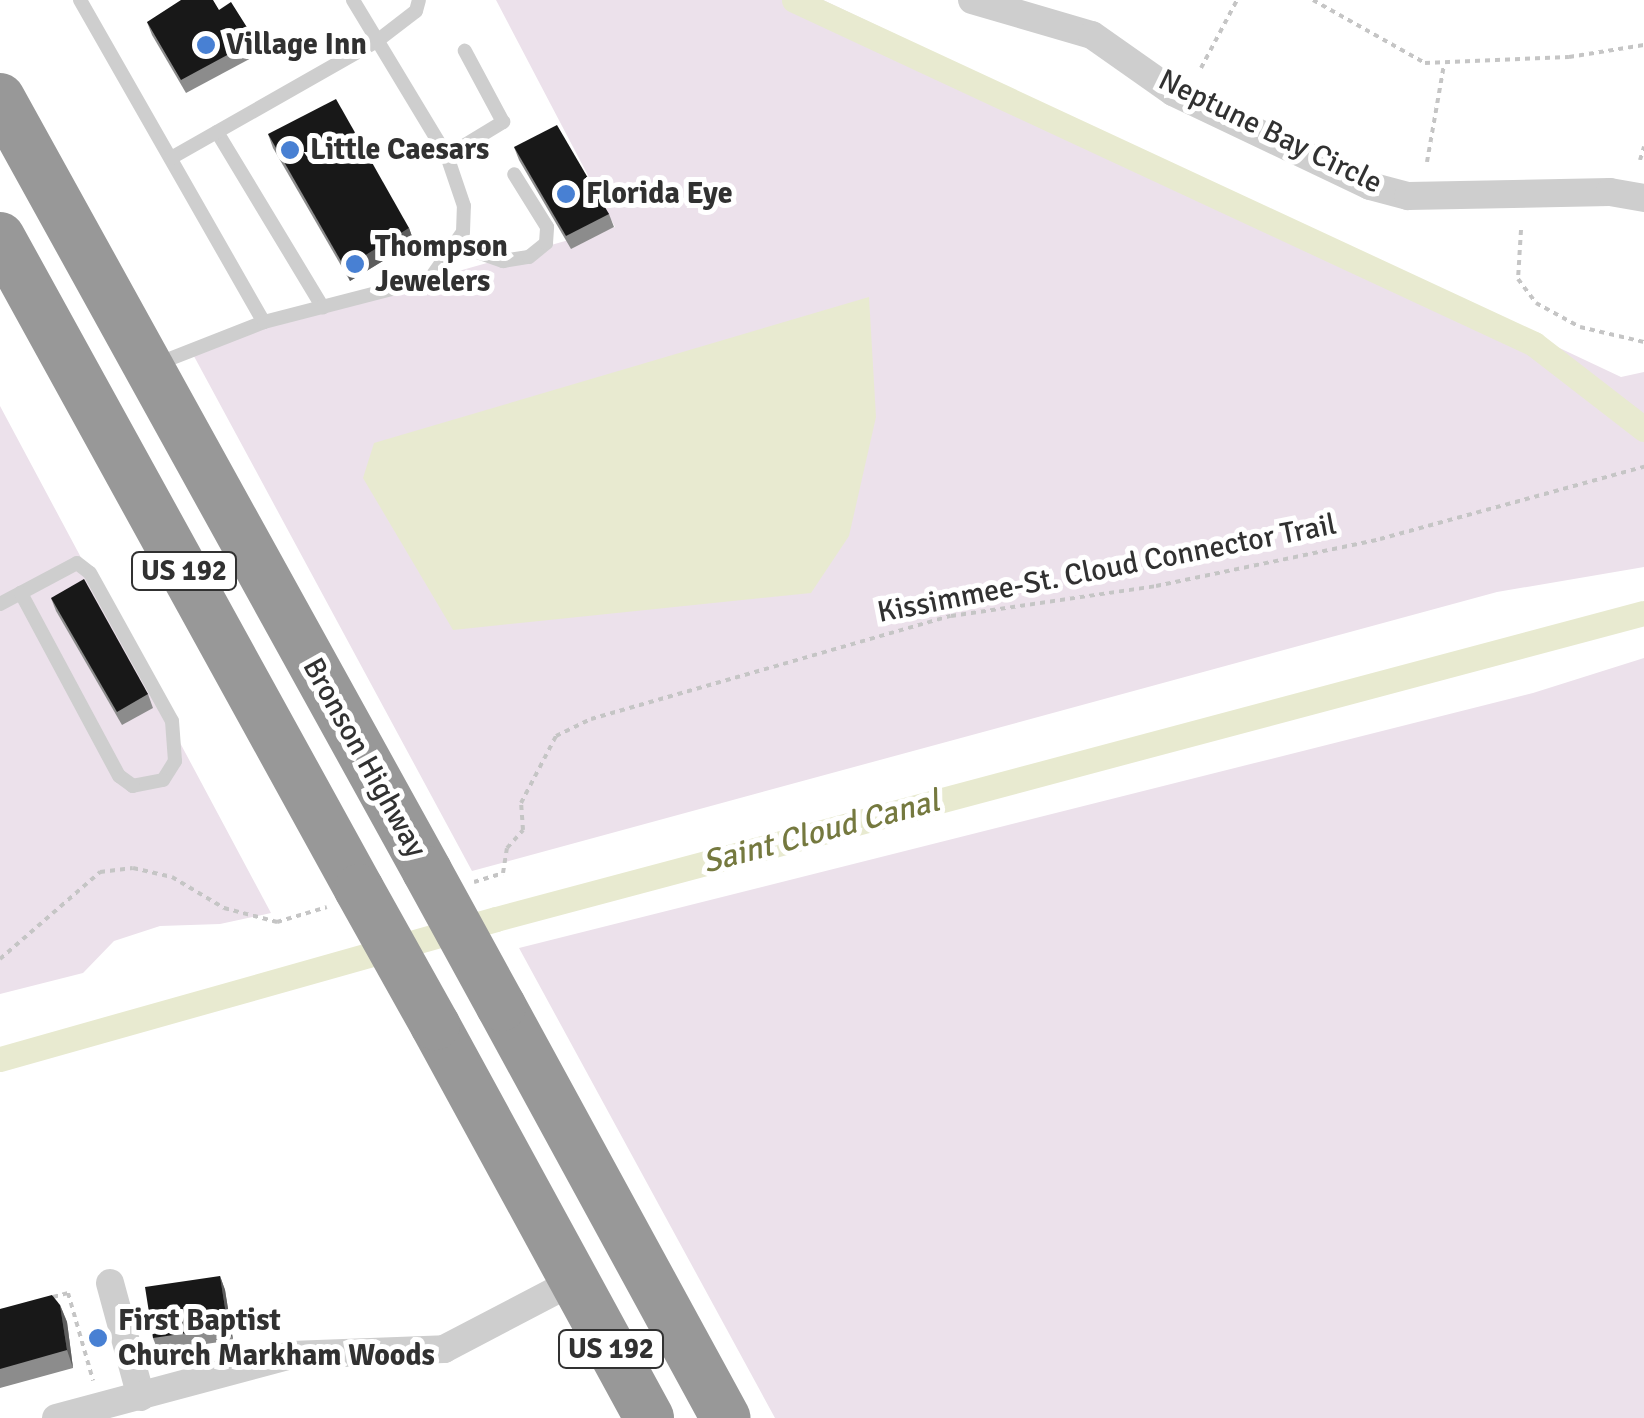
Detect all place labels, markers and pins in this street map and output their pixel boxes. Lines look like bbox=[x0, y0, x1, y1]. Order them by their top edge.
place label: Village Inn bbox=[226, 27, 367, 63]
marker: Village Inn bbox=[195, 34, 217, 56]
place label: Little Caesars bbox=[310, 132, 489, 168]
marker: Little Caesars bbox=[279, 139, 301, 161]
place label: Florida Eye bbox=[586, 176, 733, 212]
marker: Florida Eye bbox=[555, 183, 577, 205]
place label: Thompson Jewelers bbox=[375, 229, 508, 300]
marker: Thompson Jewelers bbox=[344, 253, 366, 275]
place label: First Baptist Church Markham Woods bbox=[118, 1303, 435, 1374]
marker: First Baptist Church Markham Woods bbox=[87, 1327, 109, 1349]

